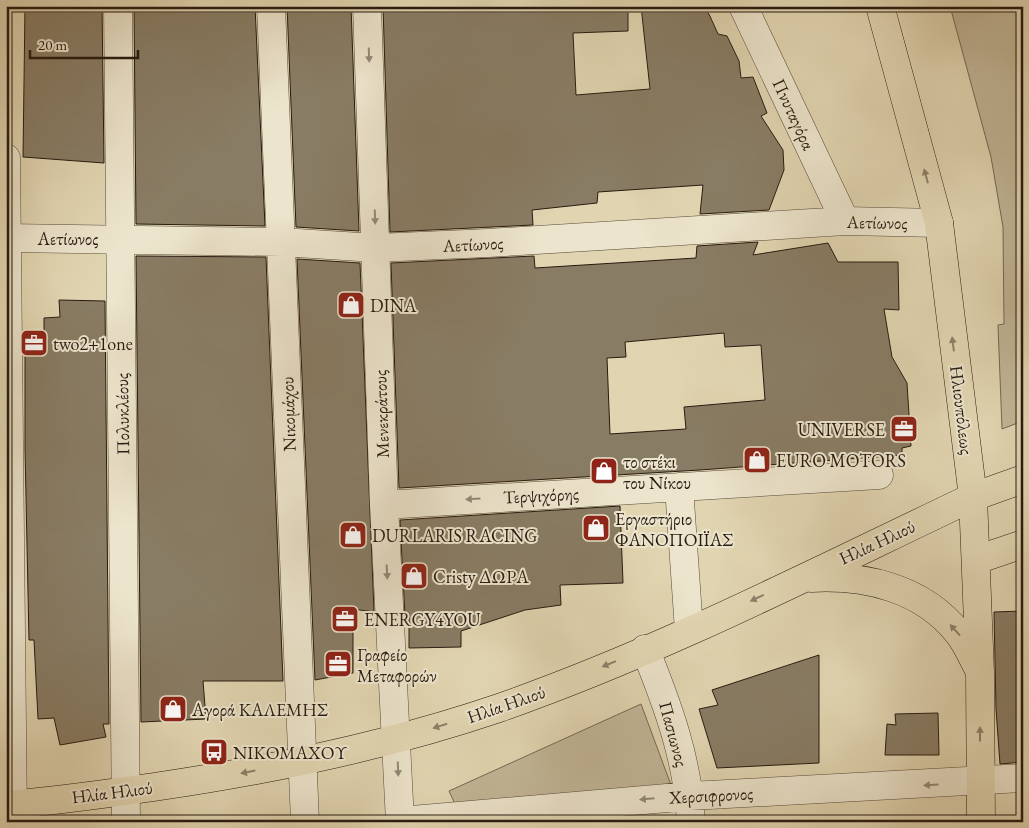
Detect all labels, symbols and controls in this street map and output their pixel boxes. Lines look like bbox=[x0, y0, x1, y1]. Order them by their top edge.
scale bar bbox=[30, 28, 138, 60]
text: 20 m bbox=[38, 35, 67, 54]
one-way arrow bbox=[365, 47, 373, 63]
street label: Πνυταγόρα bbox=[767, 75, 821, 154]
one-way arrow bbox=[922, 169, 930, 184]
one-way arrow bbox=[371, 210, 379, 226]
street label: Αετίωνος bbox=[845, 210, 908, 234]
street label: Αετίωνος bbox=[37, 227, 98, 250]
street label: Αετίωνος bbox=[441, 231, 504, 257]
shop icon: DINA bbox=[336, 290, 366, 320]
place label: DINA bbox=[370, 294, 417, 317]
office icon: two2+1one bbox=[19, 328, 49, 358]
place label: two2+1one bbox=[53, 332, 133, 355]
one-way arrow bbox=[949, 336, 957, 352]
street label: Ηλιουπόλεως bbox=[945, 364, 979, 456]
street label: Μενεκράτους bbox=[368, 369, 394, 459]
street label: Πολυκλέους bbox=[110, 373, 134, 455]
street label: Νικομάχου bbox=[275, 376, 301, 452]
office icon: UNIVERSE bbox=[889, 414, 919, 444]
place label: UNIVERSE bbox=[798, 418, 885, 441]
shop icon: EURO MOTORS bbox=[742, 445, 772, 475]
place label: EURO MOTORS bbox=[776, 449, 906, 472]
place label: το στέκι του Νίκου bbox=[623, 450, 691, 494]
shop icon: το στέκι του Νίκου bbox=[589, 456, 619, 486]
street label: Τερψιχόρης bbox=[503, 482, 579, 508]
one-way arrow bbox=[465, 496, 481, 504]
place label: Εργαστήριο ΦΑΝΟΠΟΙΪΑΣ bbox=[615, 507, 733, 551]
shop icon: Εργαστήριο ΦΑΝΟΠΟΙΪΑΣ bbox=[581, 513, 611, 543]
street label: Ηλία Ηλιού bbox=[835, 514, 919, 570]
shop icon: DURLARIS RACING bbox=[338, 520, 368, 550]
place label: DURLARIS RACING bbox=[372, 524, 537, 547]
shop icon: Cristy ΔΩΡΑ bbox=[399, 561, 429, 591]
one-way arrow bbox=[384, 564, 392, 580]
place label: Cristy ΔΩΡΑ bbox=[433, 565, 529, 588]
one-way arrow bbox=[750, 594, 765, 603]
office icon: ENERGY4YOU bbox=[330, 604, 360, 634]
place label: ENERGY4YOU bbox=[364, 608, 481, 631]
one-way arrow bbox=[950, 624, 961, 637]
place label: Γραφείο Μεταφορών bbox=[357, 643, 437, 687]
office icon: Γραφείο Μεταφορών bbox=[323, 649, 353, 679]
one-way arrow bbox=[601, 660, 616, 668]
street label: Ηλία Ηλιού bbox=[464, 680, 548, 728]
shop icon: Αγορά ΚΑΛΕΜΗΣ bbox=[158, 694, 188, 724]
place label: Αγορά ΚΑΛΕΜΗΣ bbox=[191, 698, 328, 721]
street label: Πασιωνος bbox=[654, 699, 694, 769]
one-way arrow bbox=[432, 723, 447, 731]
one-way arrow bbox=[976, 725, 984, 741]
bus stop icon: ΝΙΚΟΜΑΧΟΥ bbox=[199, 737, 229, 767]
place label: ΝΙΚΟΜΑΧΟΥ bbox=[233, 741, 349, 764]
one-way arrow bbox=[394, 762, 402, 778]
one-way arrow bbox=[241, 768, 256, 776]
street label: Ηλία Ηλιού bbox=[70, 776, 154, 808]
street label: Χερσιφρονος bbox=[667, 781, 754, 809]
one-way arrow bbox=[923, 781, 939, 789]
one-way arrow bbox=[638, 796, 654, 804]

